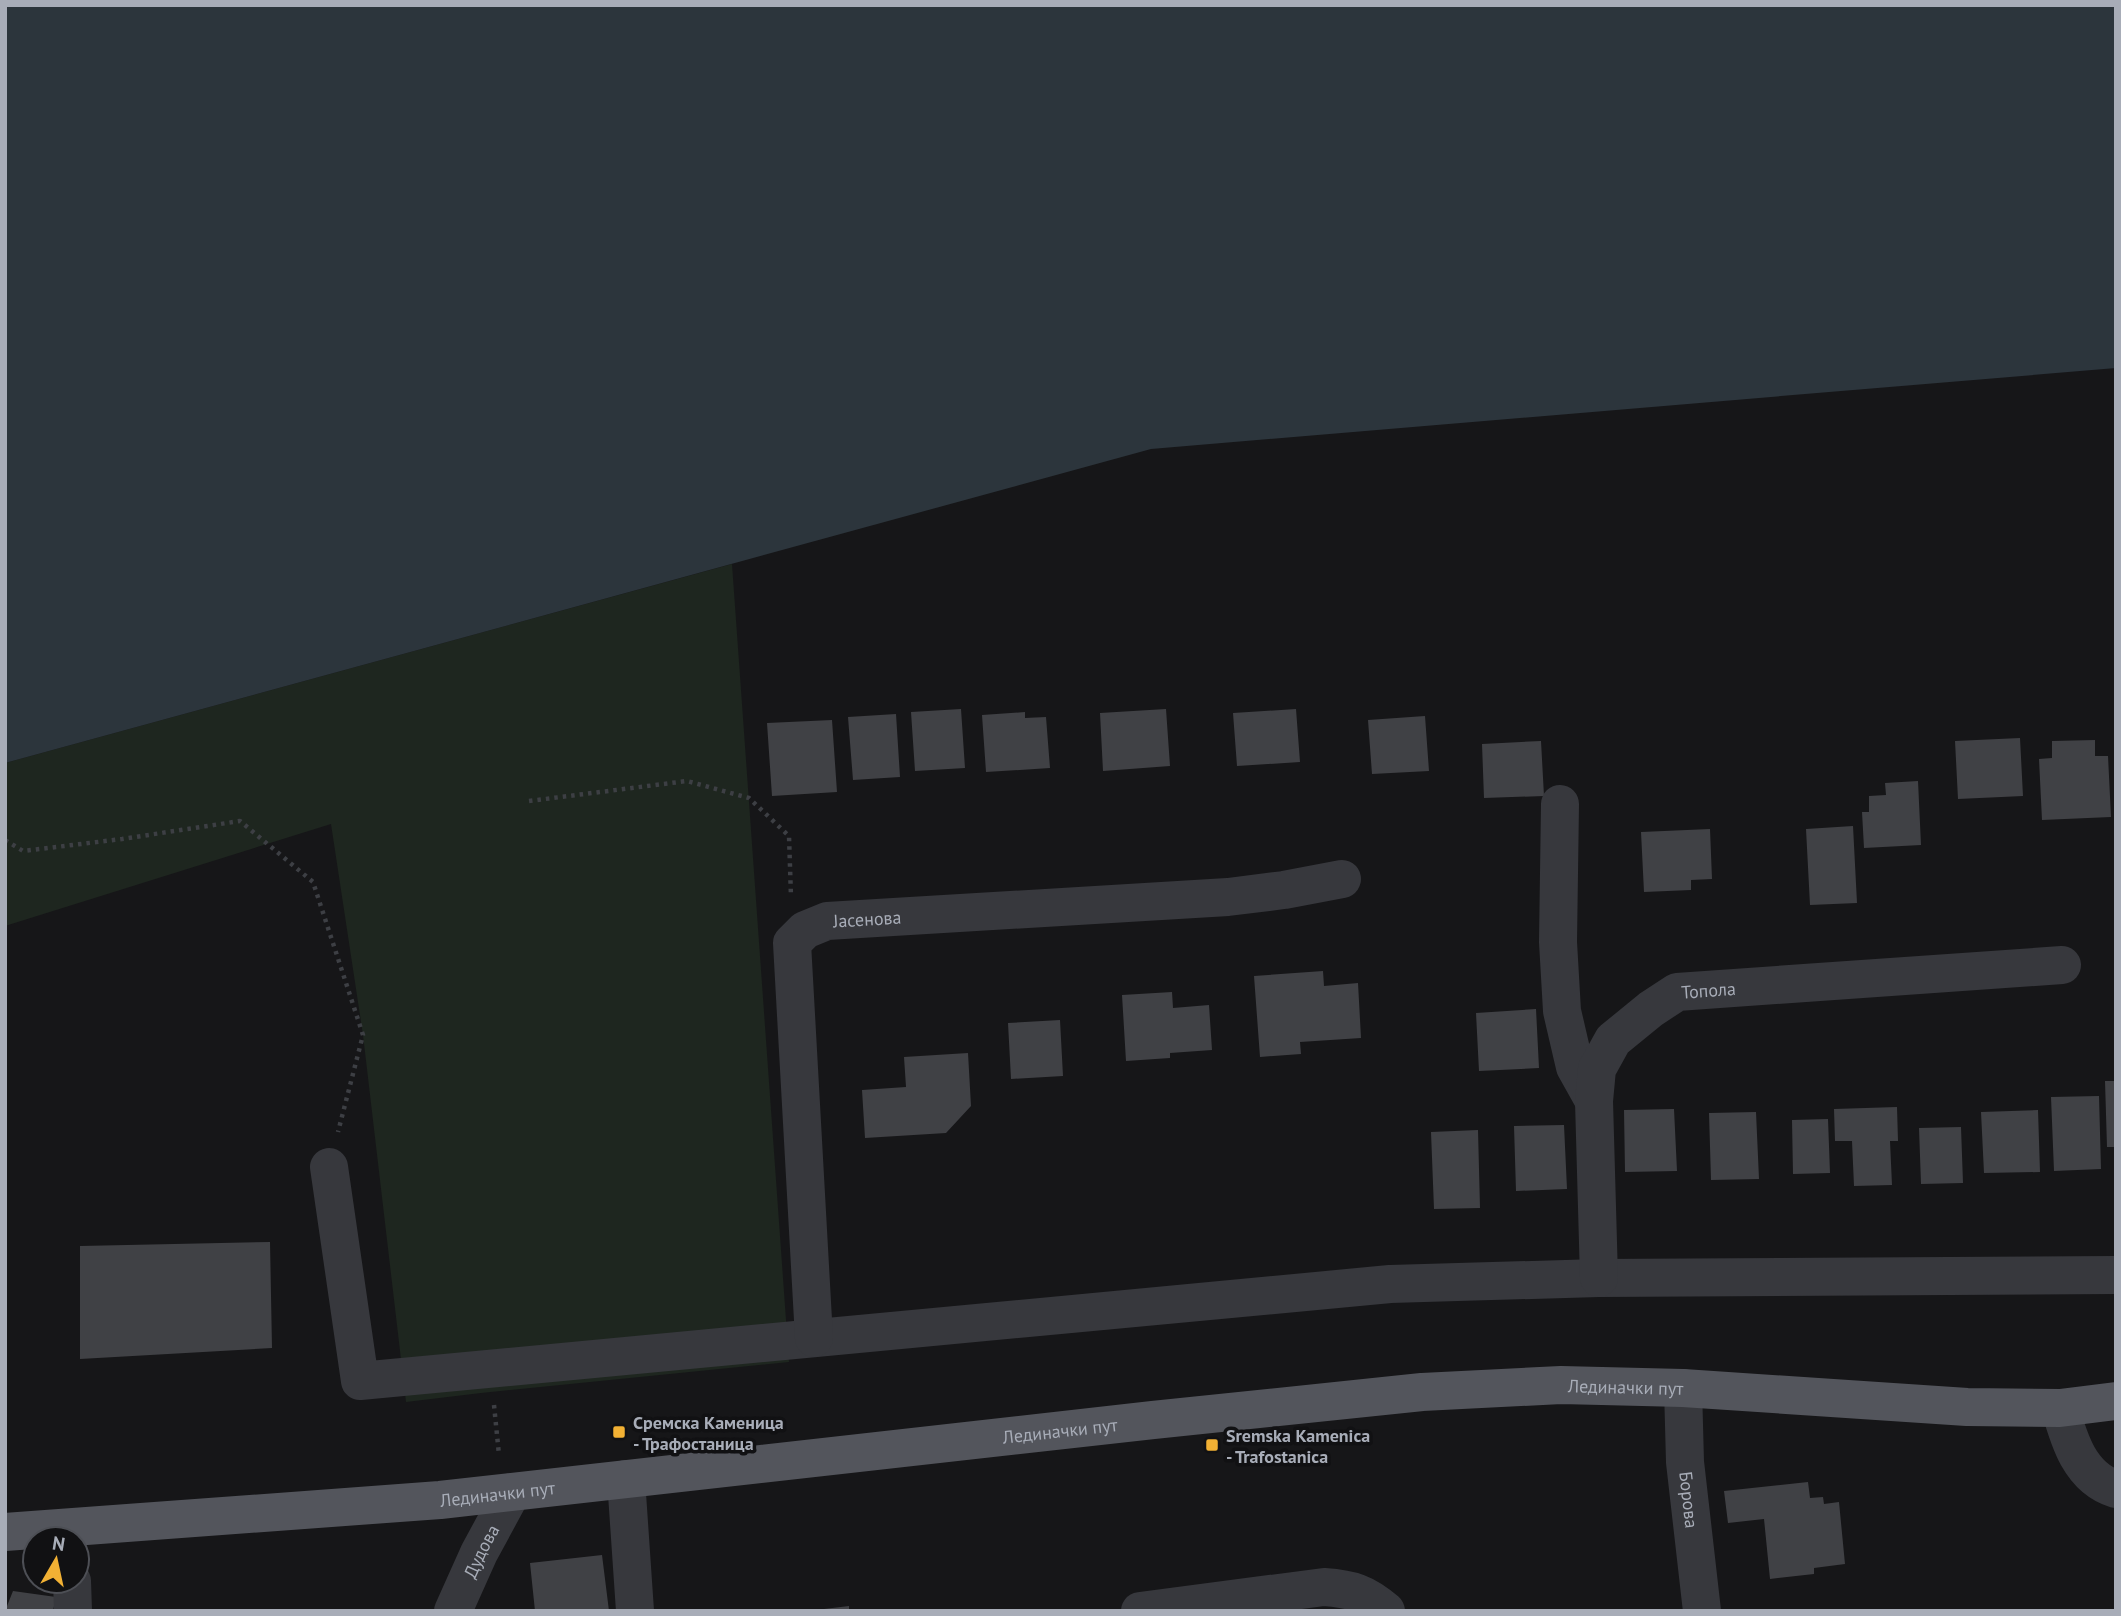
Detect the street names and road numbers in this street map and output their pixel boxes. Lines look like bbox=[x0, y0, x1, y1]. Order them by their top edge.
street label: Јасенова bbox=[831, 905, 902, 932]
street label: Топола bbox=[1680, 976, 1736, 1003]
street label: Лединачки пут bbox=[1567, 1374, 1685, 1400]
street label: Лединачки пут bbox=[1000, 1412, 1119, 1448]
street label: Борова bbox=[1675, 1470, 1704, 1529]
street label: Лединачки пут bbox=[438, 1476, 557, 1512]
street label: Дудова bbox=[458, 1520, 504, 1582]

